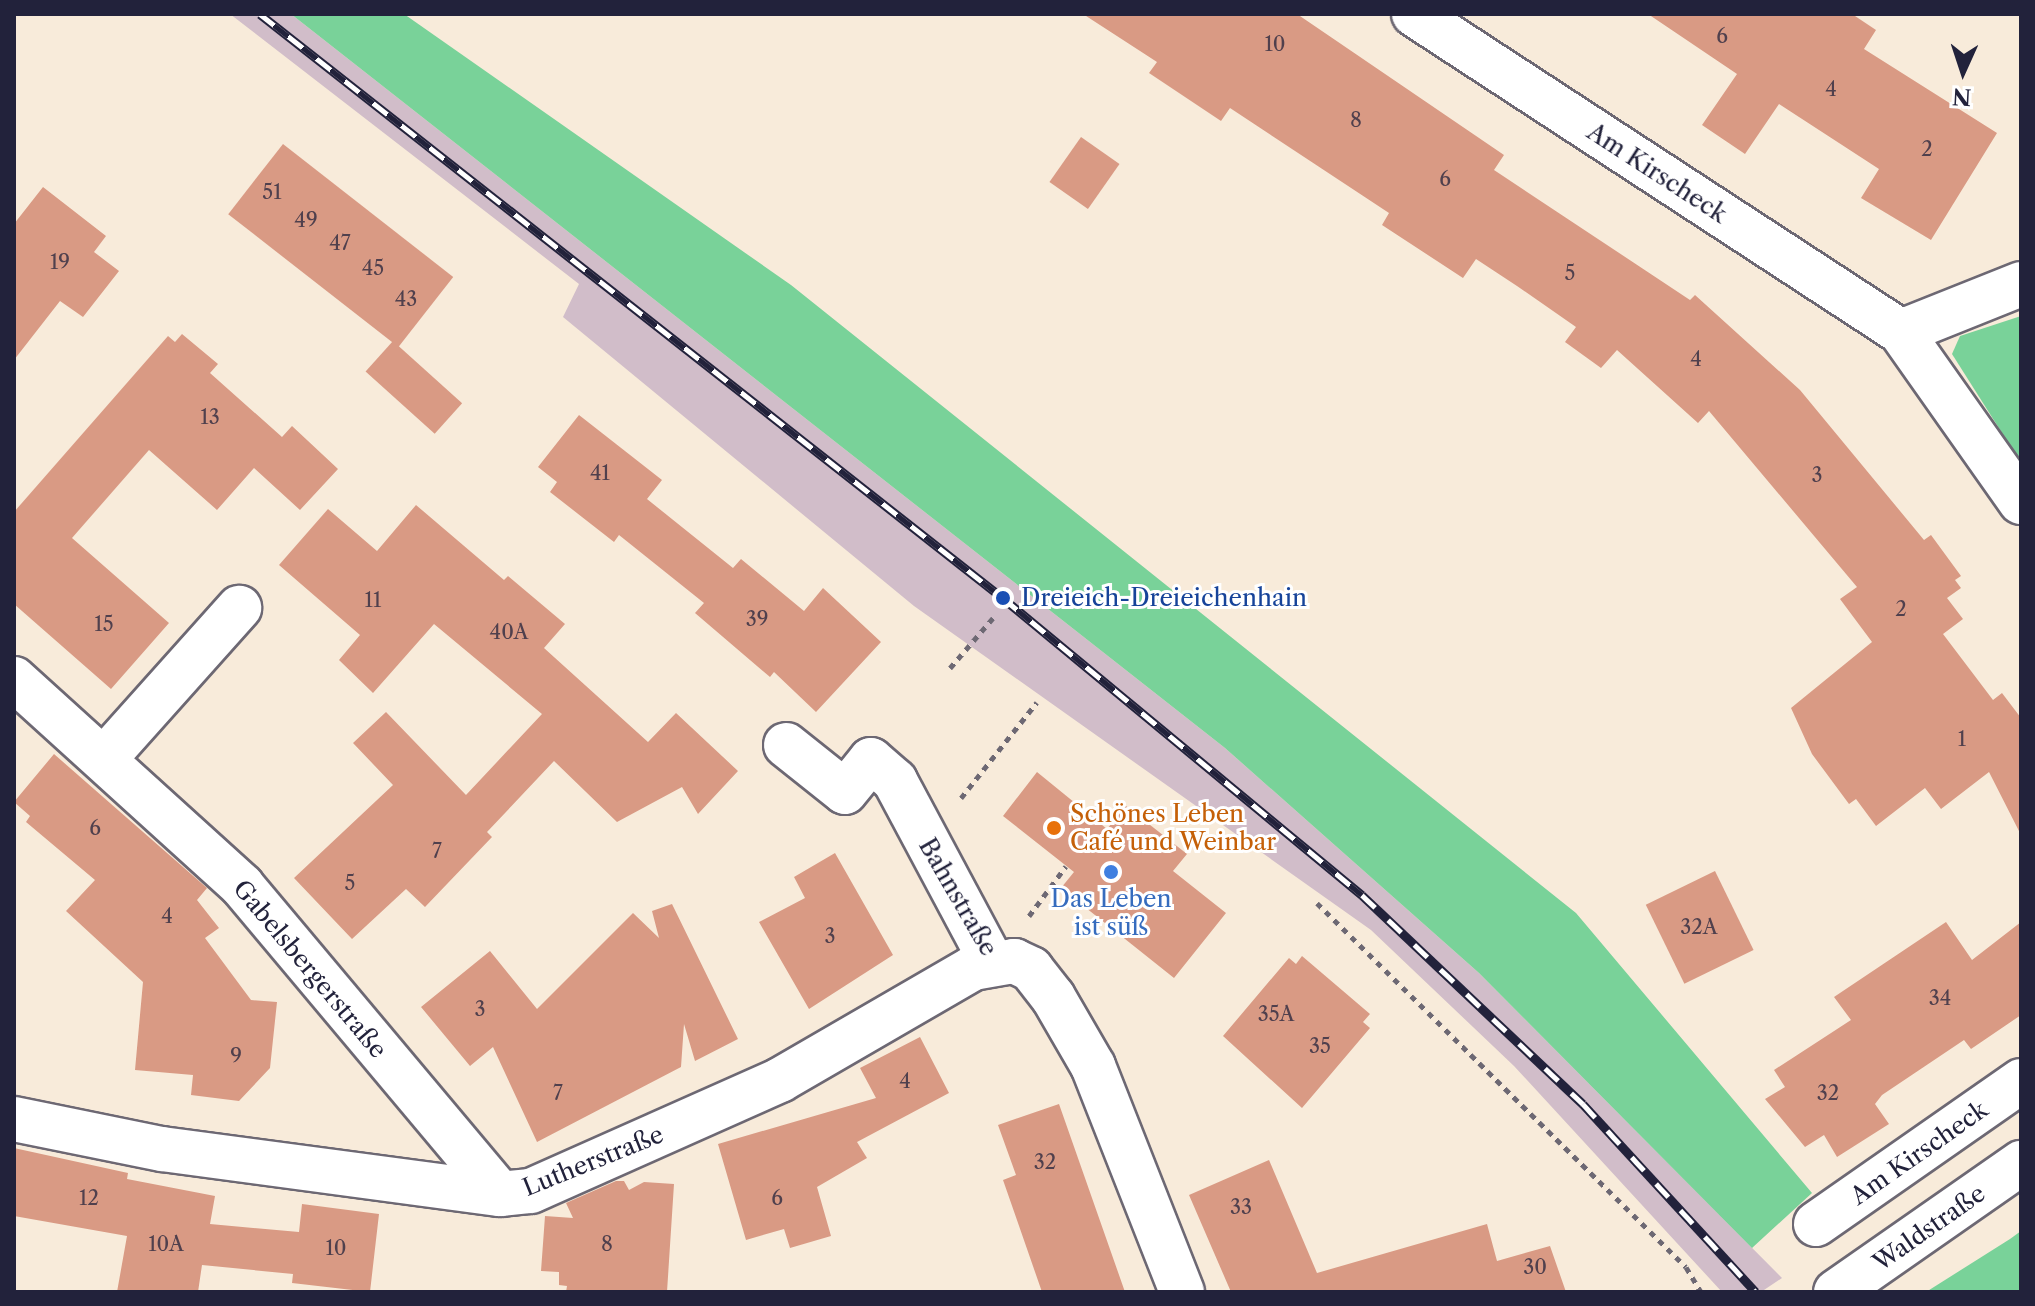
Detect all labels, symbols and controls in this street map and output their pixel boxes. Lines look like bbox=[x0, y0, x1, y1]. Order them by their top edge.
house number: 6 bbox=[1716, 24, 1728, 48]
house number: 10 bbox=[1264, 32, 1286, 56]
north arrow bbox=[1923, 32, 2003, 112]
house number: 4 bbox=[1825, 77, 1837, 101]
text: N bbox=[1951, 82, 1972, 110]
house number: 8 bbox=[1350, 108, 1362, 132]
street label: Am Kirscheck bbox=[1582, 117, 1732, 229]
house number: 2 bbox=[1921, 137, 1933, 161]
house number: 6 bbox=[1439, 167, 1451, 191]
house number: 51 bbox=[262, 180, 282, 204]
house number: 49 bbox=[294, 208, 318, 232]
house number: 47 bbox=[329, 231, 351, 255]
house number: 19 bbox=[50, 250, 70, 274]
house number: 45 bbox=[362, 256, 384, 280]
house number: 5 bbox=[1565, 261, 1575, 285]
house number: 43 bbox=[395, 287, 417, 311]
house number: 4 bbox=[1690, 347, 1702, 371]
house number: 13 bbox=[200, 405, 220, 429]
house number: 41 bbox=[590, 461, 610, 485]
house number: 3 bbox=[1811, 463, 1823, 487]
place label: Dreieich-Dreieichenhain bbox=[1021, 584, 1307, 612]
marker: Dreieich-Dreieichenhain bbox=[992, 587, 1014, 609]
house number: 11 bbox=[365, 588, 381, 612]
house number: 2 bbox=[1895, 597, 1907, 621]
house number: 39 bbox=[746, 607, 768, 631]
house number: 15 bbox=[94, 612, 114, 636]
house number: 40A bbox=[490, 620, 528, 644]
house number: 1 bbox=[1958, 727, 1966, 751]
place label: Schönes Leben Café und Weinbar bbox=[1070, 800, 1277, 856]
house number: 6 bbox=[89, 816, 101, 840]
marker: Schönes Leben Café und Weinbar bbox=[1045, 819, 1063, 837]
street label: Bahnstraße bbox=[913, 833, 1003, 961]
house number: 7 bbox=[432, 839, 442, 863]
marker: Das Leben ist süß bbox=[1102, 863, 1120, 881]
house number: 5 bbox=[345, 871, 355, 895]
street label: Gabelsbergerstraße bbox=[227, 874, 393, 1064]
place label: Das Leben ist süß bbox=[1050, 885, 1172, 941]
house number: 4 bbox=[161, 904, 173, 928]
house number: 32A bbox=[1680, 915, 1718, 939]
house number: 3 bbox=[824, 924, 836, 948]
house number: 34 bbox=[1929, 986, 1951, 1010]
house number: 3 bbox=[474, 997, 486, 1021]
house number: 35A bbox=[1258, 1002, 1294, 1026]
house number: 35 bbox=[1309, 1034, 1331, 1058]
house number: 9 bbox=[230, 1044, 242, 1068]
house number: 4 bbox=[899, 1069, 911, 1093]
house number: 7 bbox=[553, 1081, 563, 1105]
house number: 32 bbox=[1817, 1081, 1839, 1105]
street label: Am Kirscheck bbox=[1845, 1095, 1993, 1211]
street label: Lutherstraße bbox=[518, 1120, 668, 1202]
house number: 32 bbox=[1034, 1150, 1056, 1174]
street label: Waldstraße bbox=[1867, 1179, 1991, 1277]
house number: 12 bbox=[79, 1186, 99, 1210]
house number: 6 bbox=[771, 1186, 783, 1210]
house number: 33 bbox=[1230, 1195, 1252, 1219]
house number: 10A bbox=[148, 1232, 184, 1256]
house number: 8 bbox=[601, 1232, 613, 1256]
house number: 10 bbox=[325, 1236, 347, 1260]
house number: 30 bbox=[1523, 1255, 1547, 1279]

